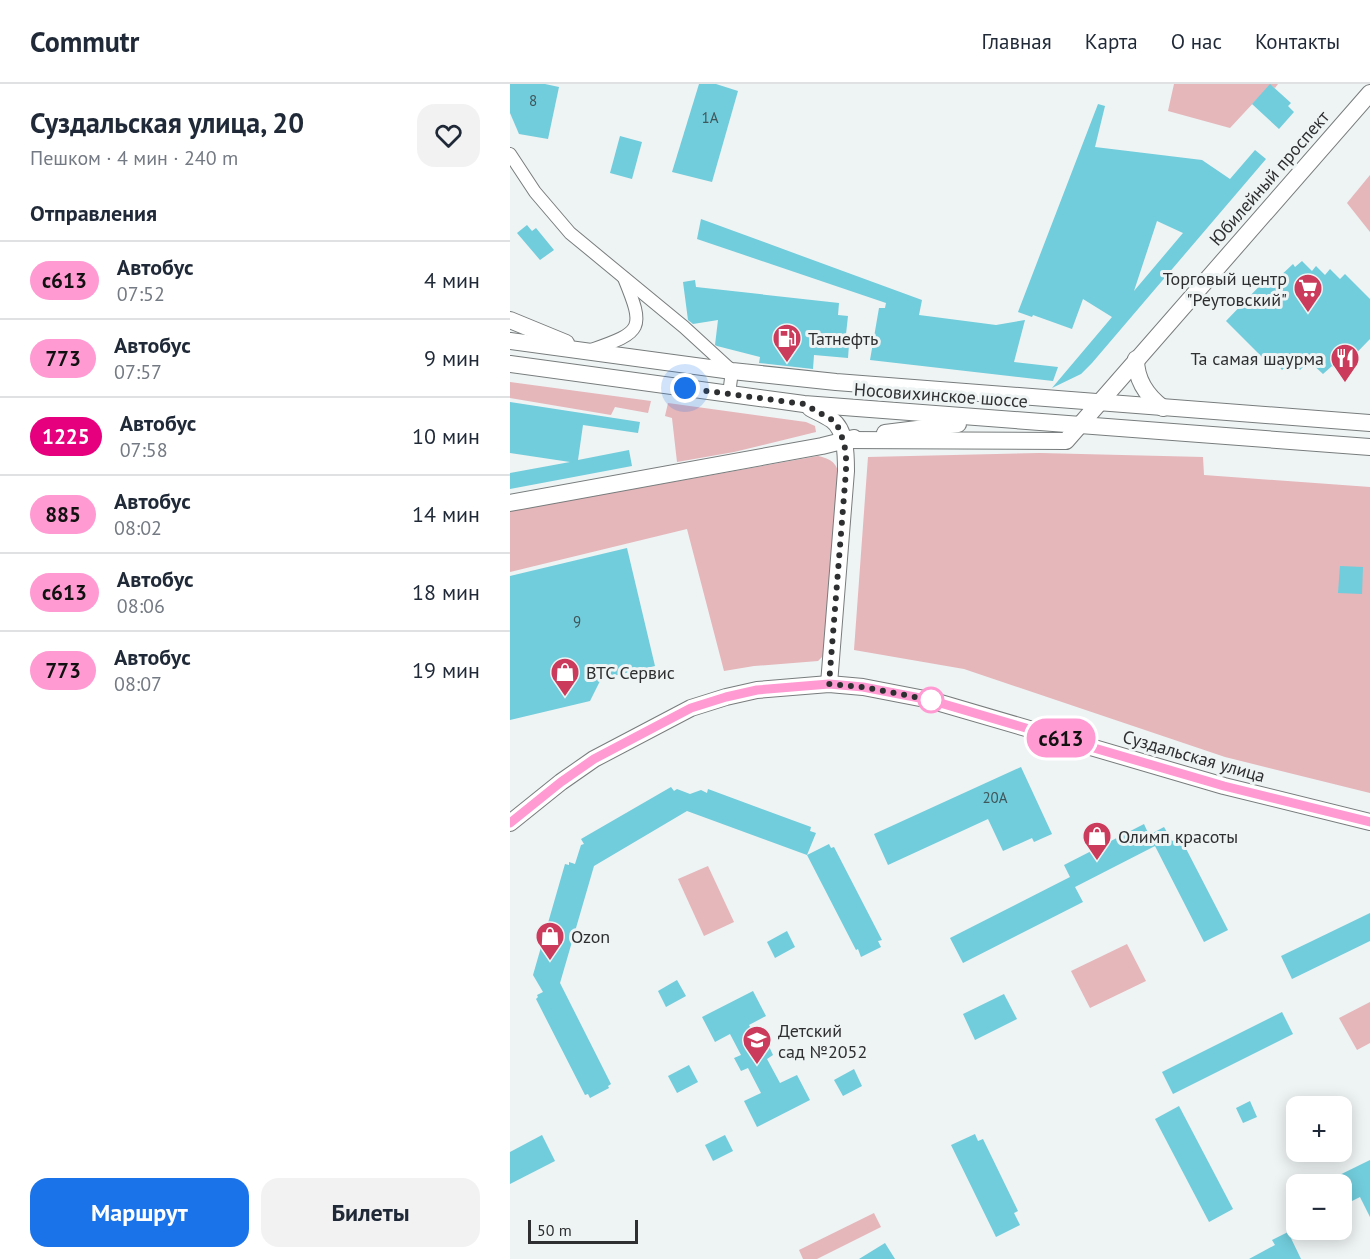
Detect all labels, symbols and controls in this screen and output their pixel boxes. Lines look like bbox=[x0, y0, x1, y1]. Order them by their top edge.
text: Commutr bbox=[30, 23, 139, 60]
text: Главная bbox=[981, 28, 1052, 55]
text: Карта bbox=[1085, 28, 1138, 55]
text: О нас bbox=[1171, 28, 1222, 55]
text: Контакты bbox=[1255, 28, 1340, 55]
house number: 8 bbox=[529, 91, 537, 110]
text: Суздальская улица, 20 bbox=[30, 104, 304, 141]
button: heart bbox=[417, 104, 480, 167]
street label: Юбилейный проспект bbox=[1204, 105, 1334, 250]
house number: 1A bbox=[702, 108, 719, 127]
text: Пешком · 4 мин · 240 m bbox=[30, 145, 238, 171]
text: Отправления bbox=[30, 199, 157, 227]
text: Автобус bbox=[117, 253, 194, 281]
text: 4 мин bbox=[424, 266, 480, 294]
text: с613 bbox=[42, 267, 87, 294]
place label: Торговый центр "Реутовский" bbox=[1163, 267, 1287, 311]
supermarket icon: Торговый центр "Реутовский" bbox=[1292, 272, 1324, 314]
text: 07:52 bbox=[117, 281, 165, 307]
fuel station icon: Татнефть bbox=[771, 322, 803, 364]
place label: Татнефть bbox=[808, 327, 878, 350]
text: Автобус bbox=[114, 331, 191, 359]
restaurant icon: Та самая шаурма bbox=[1329, 342, 1361, 384]
text: 9 мин bbox=[424, 344, 480, 372]
text: 773 bbox=[45, 345, 81, 372]
place label: Та самая шаурма bbox=[1190, 347, 1324, 370]
text: 07:57 bbox=[114, 359, 162, 385]
your location bbox=[670, 373, 700, 403]
street label: Носовихинское шоссе bbox=[853, 377, 1029, 413]
text: Автобус bbox=[120, 409, 196, 437]
text: 10 мин bbox=[412, 422, 480, 450]
text: 1225 bbox=[42, 423, 90, 450]
text: 07:58 bbox=[120, 437, 168, 463]
text: Автобус bbox=[114, 487, 191, 515]
text: 14 мин bbox=[412, 500, 480, 528]
text: 885 bbox=[45, 501, 81, 528]
text: 08:02 bbox=[114, 515, 162, 541]
text: Автобус bbox=[117, 565, 194, 593]
text: 18 мин bbox=[412, 578, 480, 606]
text: с613 bbox=[42, 579, 87, 606]
text: 08:06 bbox=[117, 593, 165, 619]
house number: 9 bbox=[573, 612, 581, 631]
text: Автобус bbox=[114, 643, 191, 671]
text: 19 мин bbox=[412, 656, 480, 684]
shop icon: ВТС Сервис bbox=[549, 656, 581, 698]
text: 773 bbox=[45, 657, 81, 684]
place label: ВТС Сервис bbox=[586, 661, 675, 684]
text: 08:07 bbox=[114, 671, 162, 697]
unlabelled marker bbox=[918, 687, 944, 713]
line badge: с613 bbox=[1019, 718, 1103, 758]
text: с613 bbox=[1039, 725, 1083, 752]
street label: Суздальская улица bbox=[1120, 725, 1268, 787]
house number: 20А bbox=[982, 788, 1008, 807]
shop icon: Олимп красоты bbox=[1081, 820, 1113, 862]
place label: Олимп красоты bbox=[1118, 825, 1238, 848]
shop icon: Ozon bbox=[534, 920, 566, 962]
place label: Ozon bbox=[571, 925, 610, 948]
place label: Детский сад №2052 bbox=[778, 1019, 867, 1063]
school or university icon: Детский сад №2052 bbox=[741, 1024, 773, 1066]
map controls bbox=[1286, 1096, 1352, 1240]
button: + bbox=[1286, 1096, 1352, 1162]
button: − bbox=[1286, 1174, 1352, 1240]
button: Маршрут bbox=[30, 1178, 249, 1247]
button: Билеты bbox=[261, 1178, 480, 1247]
scale bar bbox=[528, 1217, 638, 1244]
text: 50 m bbox=[537, 1220, 572, 1240]

